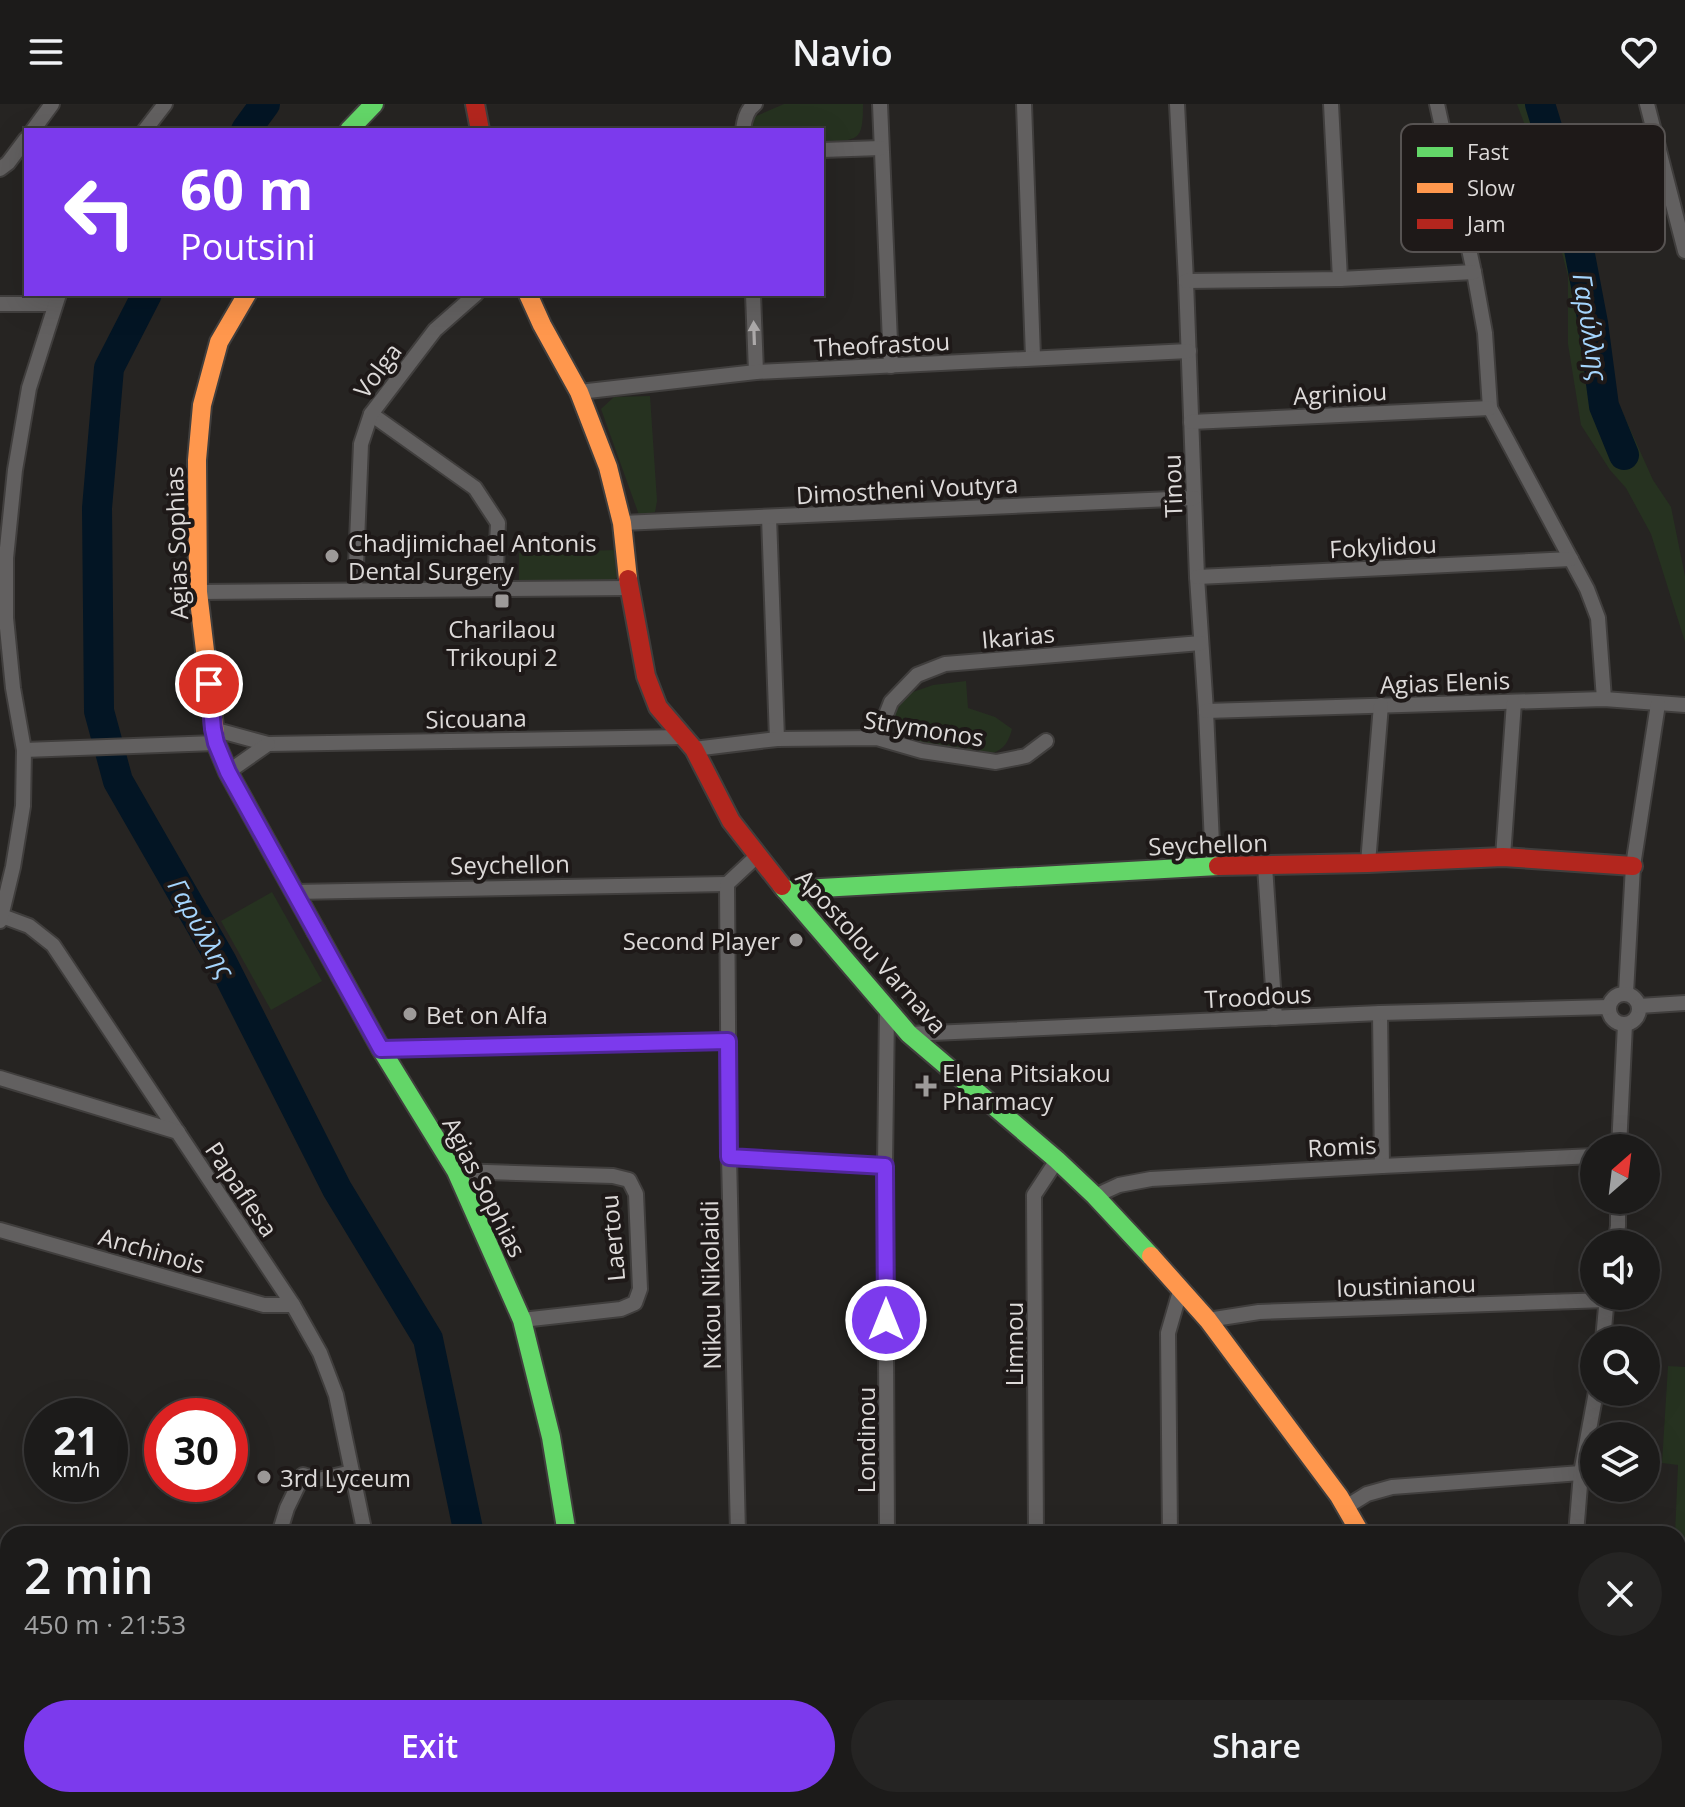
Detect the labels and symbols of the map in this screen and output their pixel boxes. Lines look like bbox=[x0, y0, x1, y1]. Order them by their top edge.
legend bbox=[1401, 124, 1665, 252]
text: Fast bbox=[1467, 136, 1509, 166]
text: Slow bbox=[1467, 172, 1515, 202]
text: Jam bbox=[1465, 208, 1506, 238]
water label: Γαρύλλης bbox=[1565, 270, 1617, 384]
one-way arrow bbox=[748, 320, 761, 345]
street label: Theofrastou bbox=[813, 324, 951, 364]
street label: Volga bbox=[345, 336, 409, 404]
street label: Agriniou bbox=[1292, 374, 1388, 412]
street label: Tinou bbox=[1154, 454, 1190, 518]
street label: Agias Sophias bbox=[157, 466, 195, 620]
street label: Dimostheni Voutyra bbox=[795, 467, 1019, 511]
place label: Chadjimichael Antonis Dental Surgery bbox=[348, 526, 597, 587]
street label: Fokylidou bbox=[1328, 527, 1438, 565]
marker: Chadjimichael Antonis Dental Surgery bbox=[323, 547, 341, 565]
marker: Charilaou Trikoupi 2 bbox=[493, 592, 511, 610]
place label: Charilaou Trikoupi 2 bbox=[446, 612, 558, 673]
street label: Ikarias bbox=[980, 616, 1056, 656]
pin bbox=[175, 650, 243, 718]
street label: Agias Elenis bbox=[1379, 663, 1511, 701]
street label: Sicouana bbox=[425, 701, 527, 735]
street label: Strymonos bbox=[862, 702, 986, 754]
street label: Seychellon bbox=[1148, 825, 1268, 863]
street label: Seychellon bbox=[450, 846, 570, 882]
street label: Apostolou Varnava bbox=[789, 862, 955, 1040]
water label: Γαρύλλης bbox=[160, 872, 244, 985]
place label: Second Player bbox=[623, 924, 780, 957]
marker: Second Player bbox=[787, 931, 805, 949]
street label: Troodous bbox=[1204, 977, 1312, 1015]
place label: Bet on Alfa bbox=[426, 998, 548, 1031]
marker: Bet on Alfa bbox=[401, 1005, 419, 1023]
place label: Elena Pitsiakou Pharmacy bbox=[942, 1056, 1111, 1117]
marker: Elena Pitsiakou Pharmacy bbox=[917, 1077, 935, 1095]
street label: Agias Sophias bbox=[436, 1111, 534, 1263]
street label: Romis bbox=[1307, 1128, 1377, 1164]
north arrow bbox=[1580, 1134, 1660, 1214]
street label: Papaflesa bbox=[198, 1135, 286, 1243]
street label: Laertou bbox=[592, 1193, 632, 1283]
street label: Nikou Nikolaidi bbox=[692, 1200, 728, 1370]
street label: Anchinois bbox=[95, 1219, 209, 1281]
street label: Ioustinianou bbox=[1336, 1266, 1476, 1304]
position arrow bbox=[844, 1278, 928, 1362]
street label: Limnou bbox=[997, 1302, 1030, 1386]
street label: Londinou bbox=[849, 1387, 882, 1493]
speed limit sign: 30 bbox=[144, 1398, 248, 1502]
place label: 3rd Lyceum bbox=[280, 1461, 411, 1494]
marker: 3rd Lyceum bbox=[255, 1468, 273, 1486]

